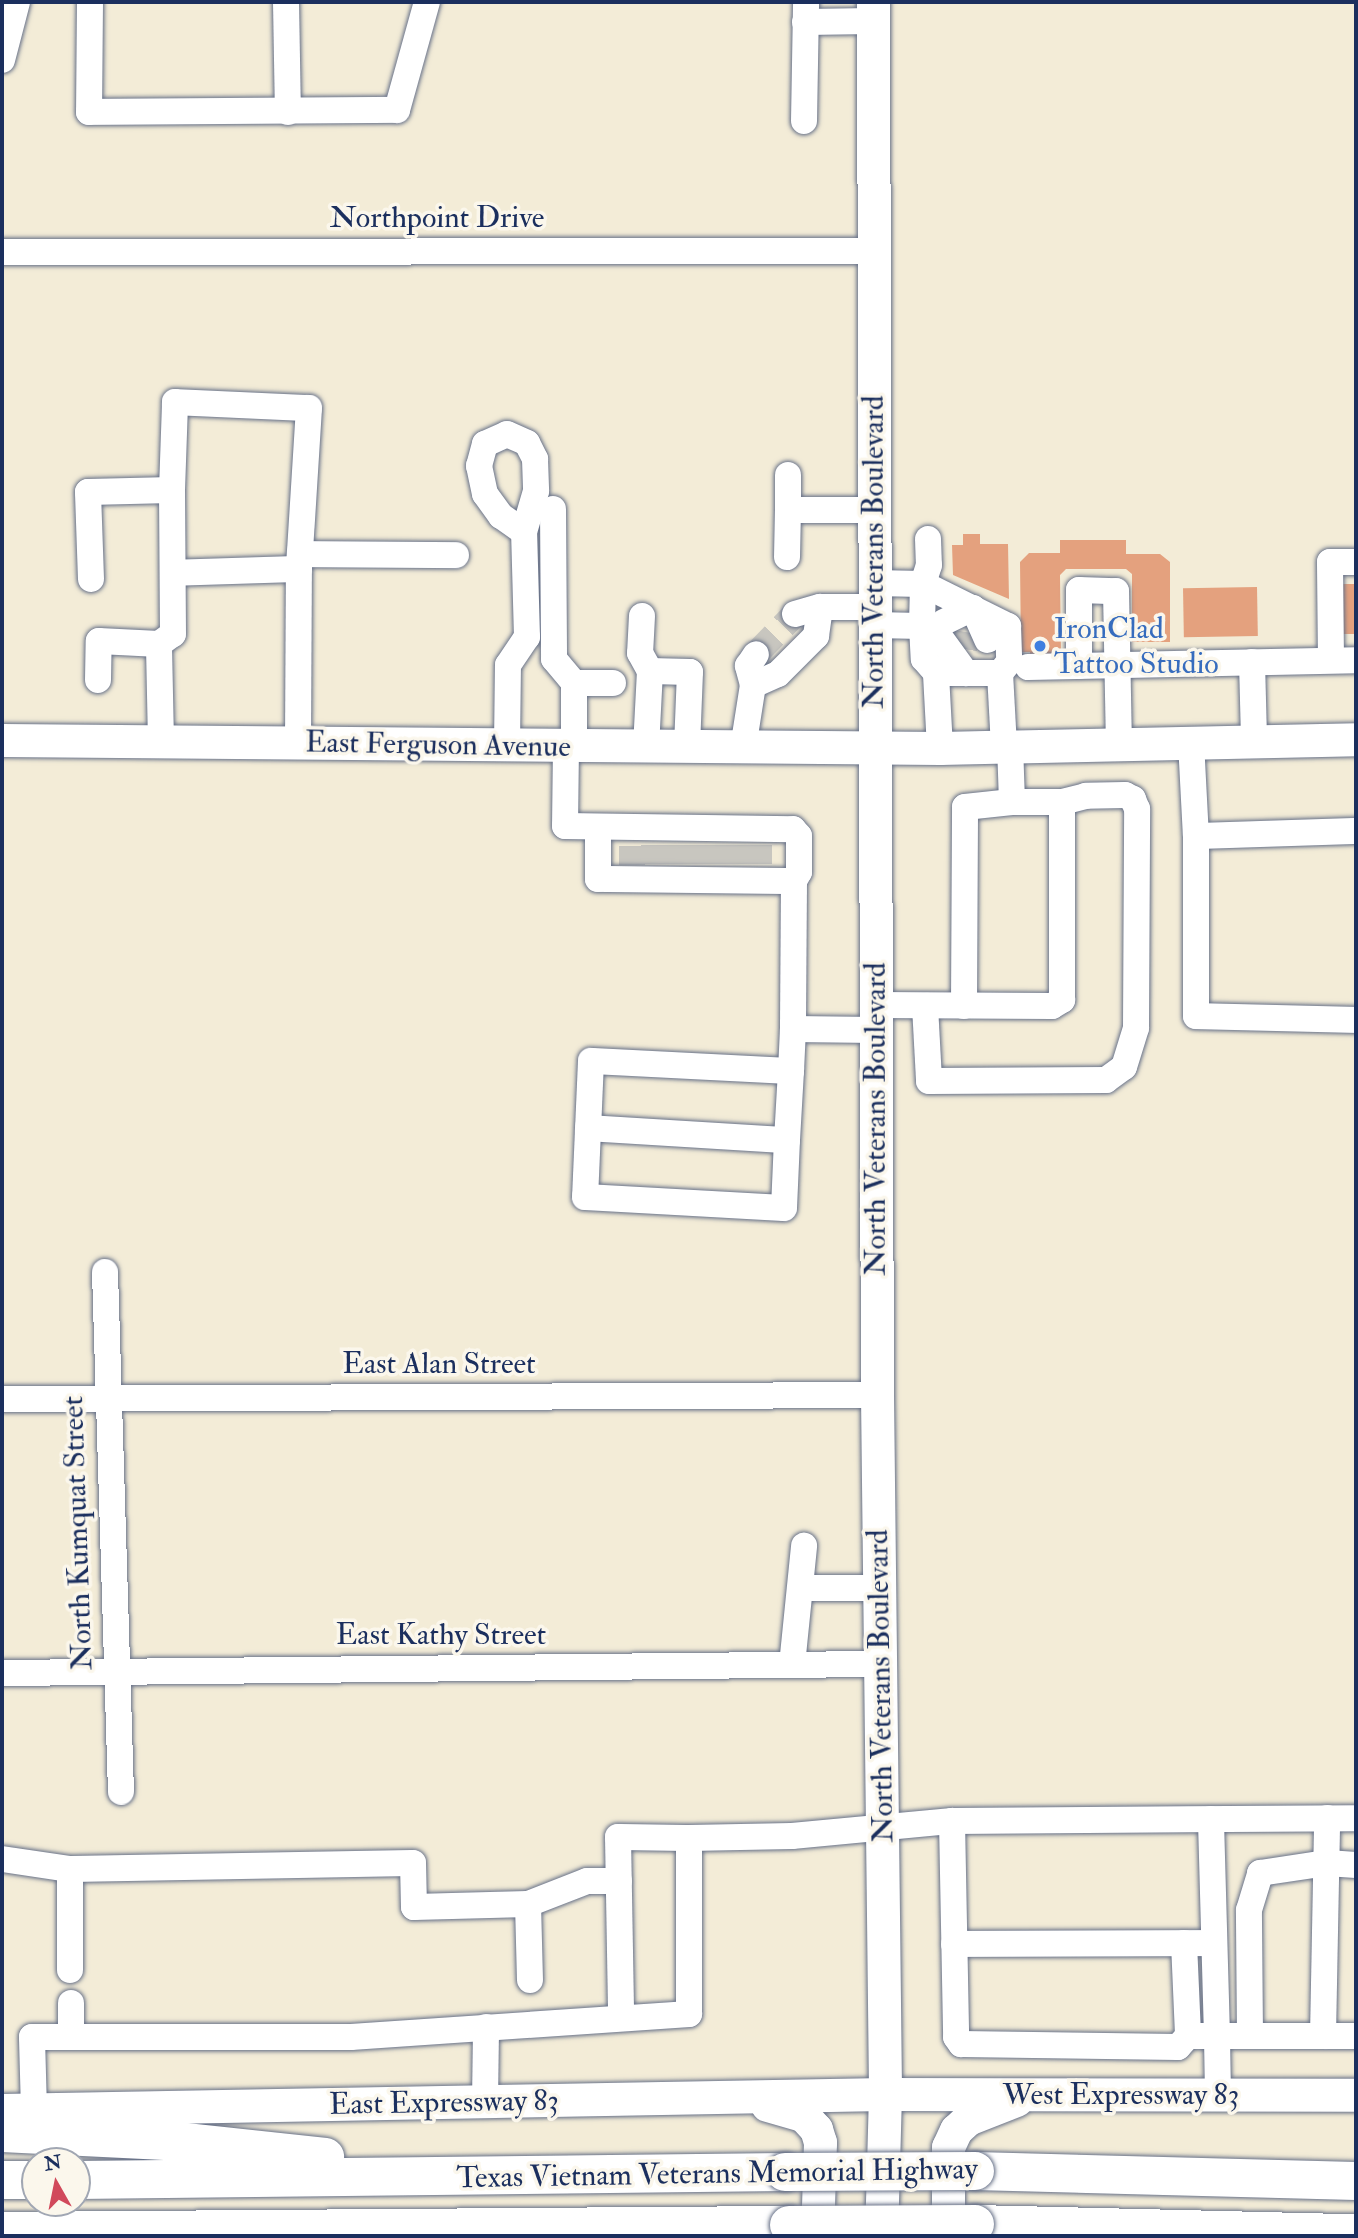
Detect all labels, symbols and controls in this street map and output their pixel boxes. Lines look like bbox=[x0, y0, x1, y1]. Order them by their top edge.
street label: Northpoint Drive bbox=[330, 200, 544, 236]
street label: North Veterans Boulevard bbox=[856, 395, 892, 709]
place label: IronClad Tattoo Studio bbox=[1054, 611, 1219, 682]
marker: IronClad Tattoo Studio bbox=[1032, 638, 1048, 654]
street label: East Ferguson Avenue bbox=[305, 725, 571, 765]
street label: North Veterans Boulevard bbox=[858, 962, 894, 1276]
street label: East Alan Street bbox=[342, 1346, 536, 1382]
street label: North Kumquat Street bbox=[55, 1395, 101, 1671]
street label: North Veterans Boulevard bbox=[860, 1529, 902, 1843]
street label: East Kathy Street bbox=[336, 1617, 546, 1653]
street label: West Expressway 83 bbox=[1003, 2077, 1239, 2113]
street label: East Expressway 83 bbox=[329, 2083, 559, 2123]
north arrow bbox=[21, 2147, 91, 2217]
text: N bbox=[43, 2150, 63, 2176]
street label: Texas Vietnam Veterans Memorial Highway bbox=[456, 2151, 978, 2197]

